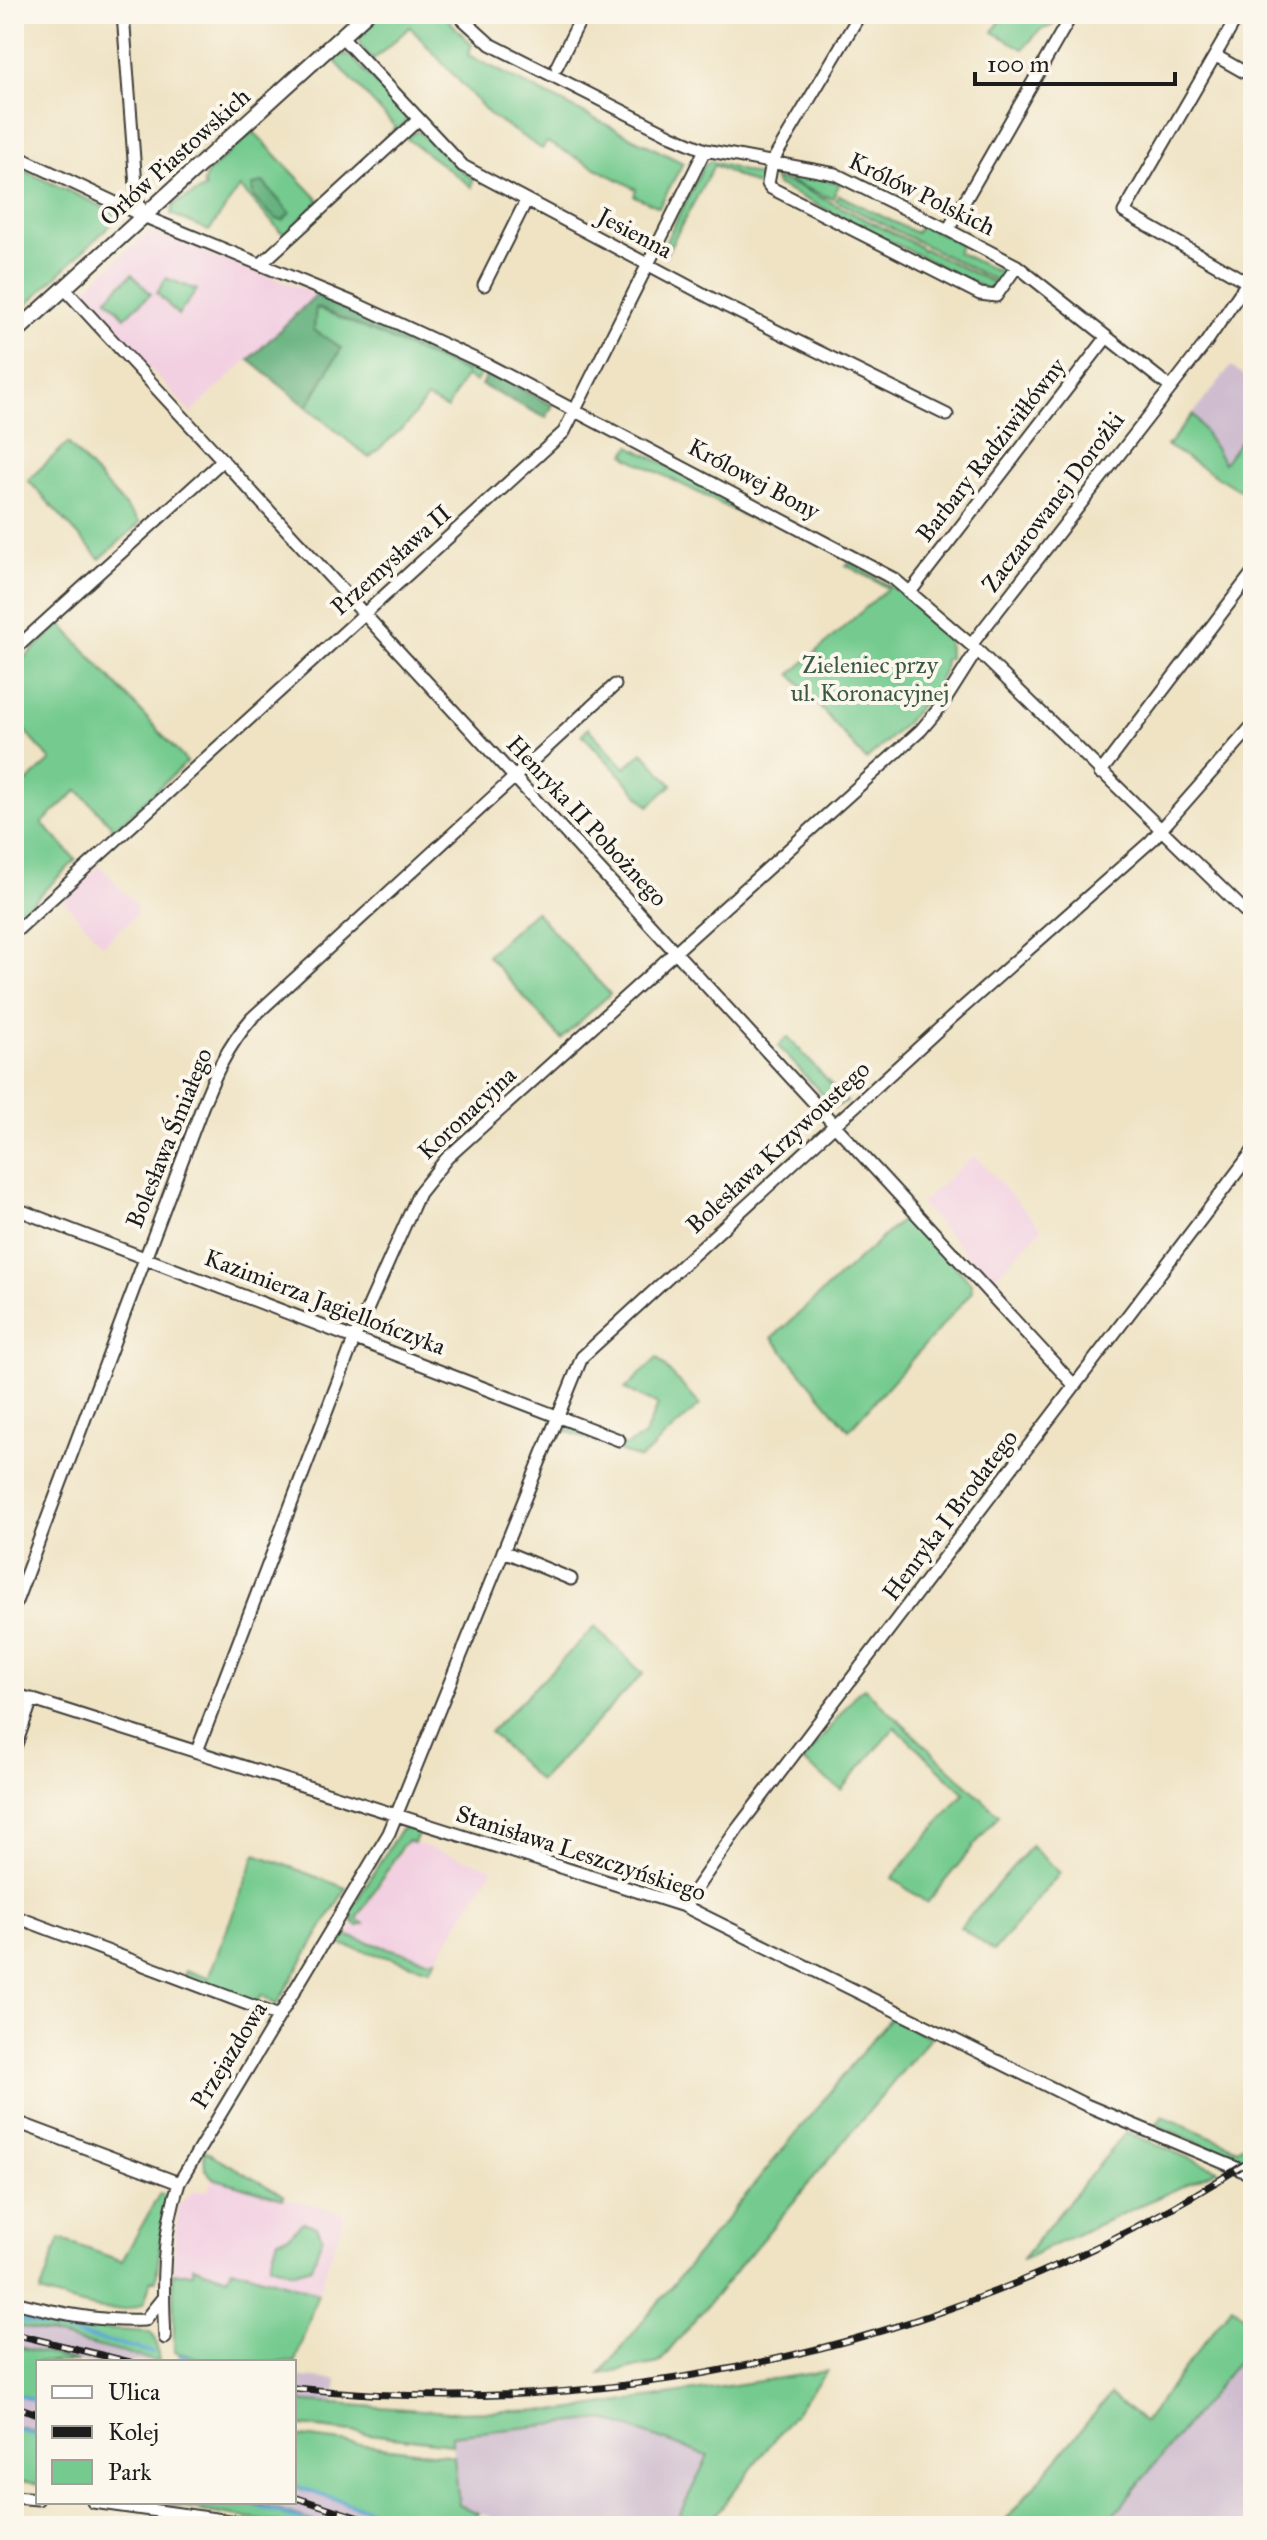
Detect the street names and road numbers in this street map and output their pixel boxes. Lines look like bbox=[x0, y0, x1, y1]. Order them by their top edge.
street label: Orłów Piastowskich bbox=[94, 82, 256, 232]
street label: Królów Polskich bbox=[844, 146, 1000, 242]
street label: Jesienna bbox=[590, 199, 678, 266]
street label: Barbary Radziwiłłówny bbox=[910, 351, 1073, 548]
street label: Zaczarowanej Dorożki bbox=[975, 405, 1131, 598]
street label: Królowej Bony bbox=[683, 432, 826, 527]
street label: Przemysława II bbox=[325, 498, 457, 622]
street label: Henryka II Pobożnego bbox=[500, 729, 674, 913]
street label: Bolesława Śmiałego bbox=[119, 1044, 219, 1232]
street label: Bolesława Krzywoustego bbox=[680, 1054, 876, 1240]
street label: Koronacyjna bbox=[412, 1059, 523, 1166]
street label: Kazimierza Jagiellończyka bbox=[200, 1242, 450, 1362]
street label: Henryka I Brodatego bbox=[876, 1423, 1024, 1607]
street label: Stanisława Leszczyńskiego bbox=[452, 1798, 710, 1908]
street label: Przejazdowa bbox=[184, 1995, 274, 2114]

